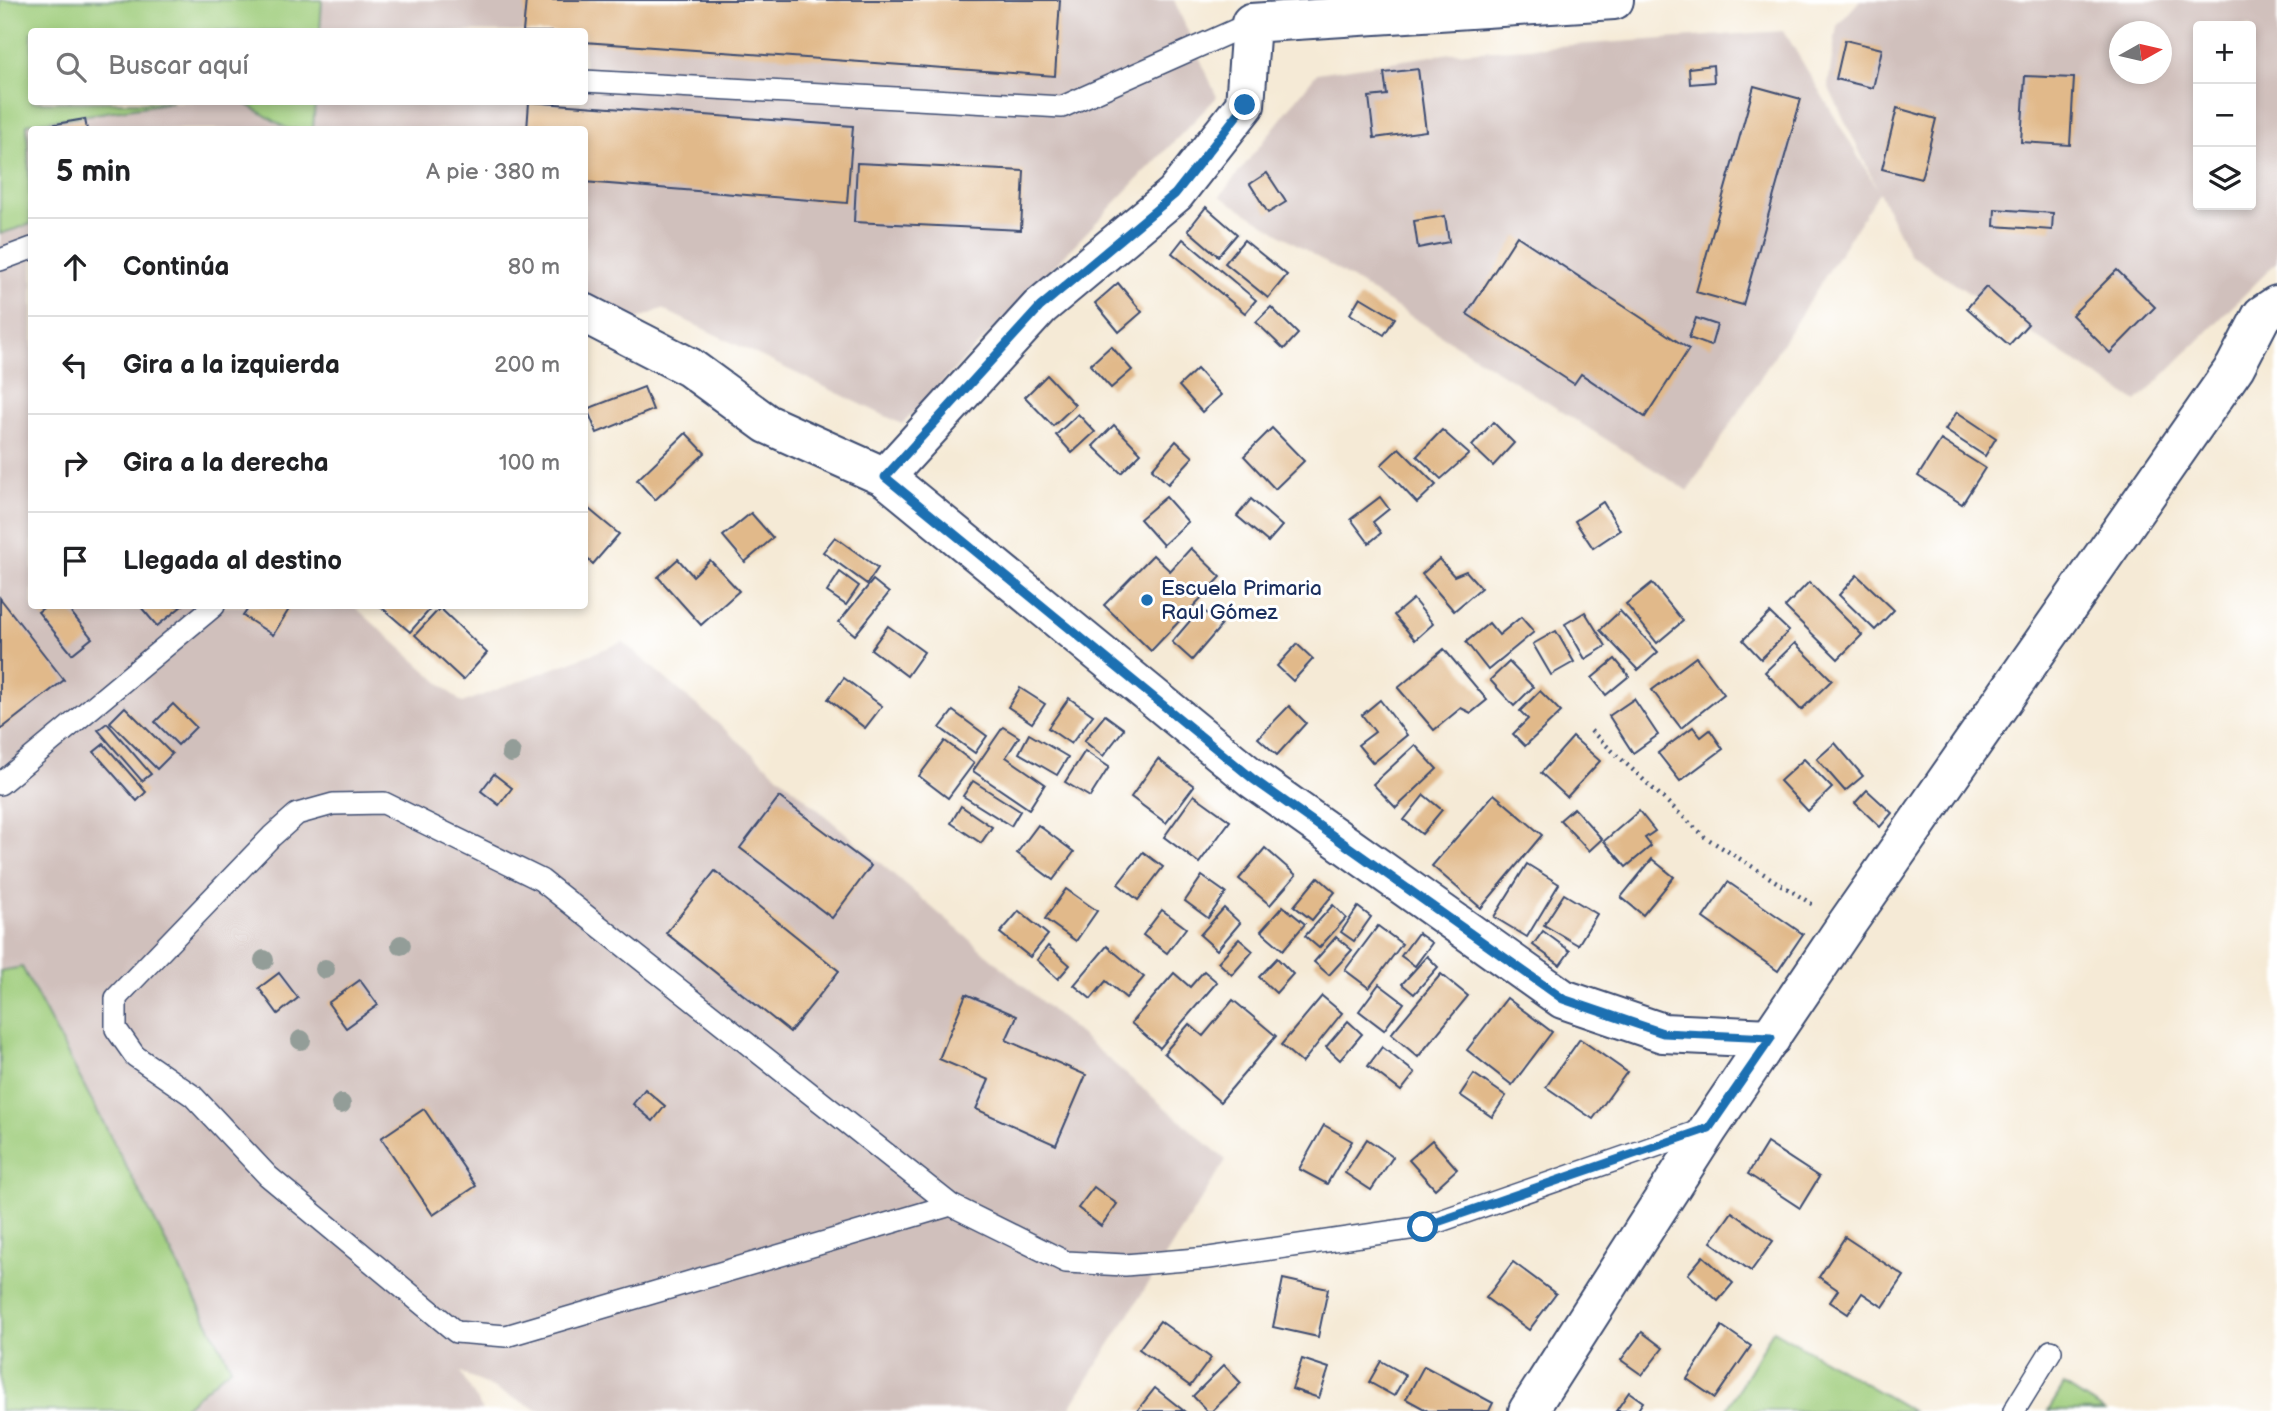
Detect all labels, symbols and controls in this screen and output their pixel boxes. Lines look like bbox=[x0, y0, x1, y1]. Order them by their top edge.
north arrow bbox=[2109, 21, 2172, 84]
map controls bbox=[2193, 21, 2256, 210]
button: + bbox=[2193, 21, 2256, 84]
search box bbox=[28, 28, 588, 105]
icon: search bbox=[52, 48, 90, 86]
text: Buscar aquí bbox=[108, 51, 249, 82]
button: − bbox=[2193, 84, 2256, 147]
route end bbox=[1229, 89, 1260, 120]
button: layers bbox=[2193, 147, 2256, 210]
text: 5 min bbox=[56, 154, 131, 190]
text: A pie · 380 m bbox=[426, 158, 560, 186]
icon: ahead bbox=[56, 248, 94, 286]
text: Continúa bbox=[123, 252, 230, 283]
text: 80 m bbox=[508, 253, 560, 281]
icon: left bbox=[56, 346, 94, 384]
text: Gira a la izquierda bbox=[123, 350, 340, 381]
text: 200 m bbox=[494, 351, 560, 379]
icon: right bbox=[56, 444, 94, 482]
text: Gira a la derecha bbox=[123, 448, 329, 479]
text: 100 m bbox=[499, 449, 560, 477]
icon: arrive bbox=[56, 542, 94, 580]
text: Llegada al destino bbox=[123, 546, 342, 577]
place label: Escuela Primaria Raul Gómez bbox=[1161, 576, 1322, 625]
marker: Escuela Primaria Raul Gómez bbox=[1139, 592, 1155, 608]
route start bbox=[1407, 1211, 1438, 1242]

